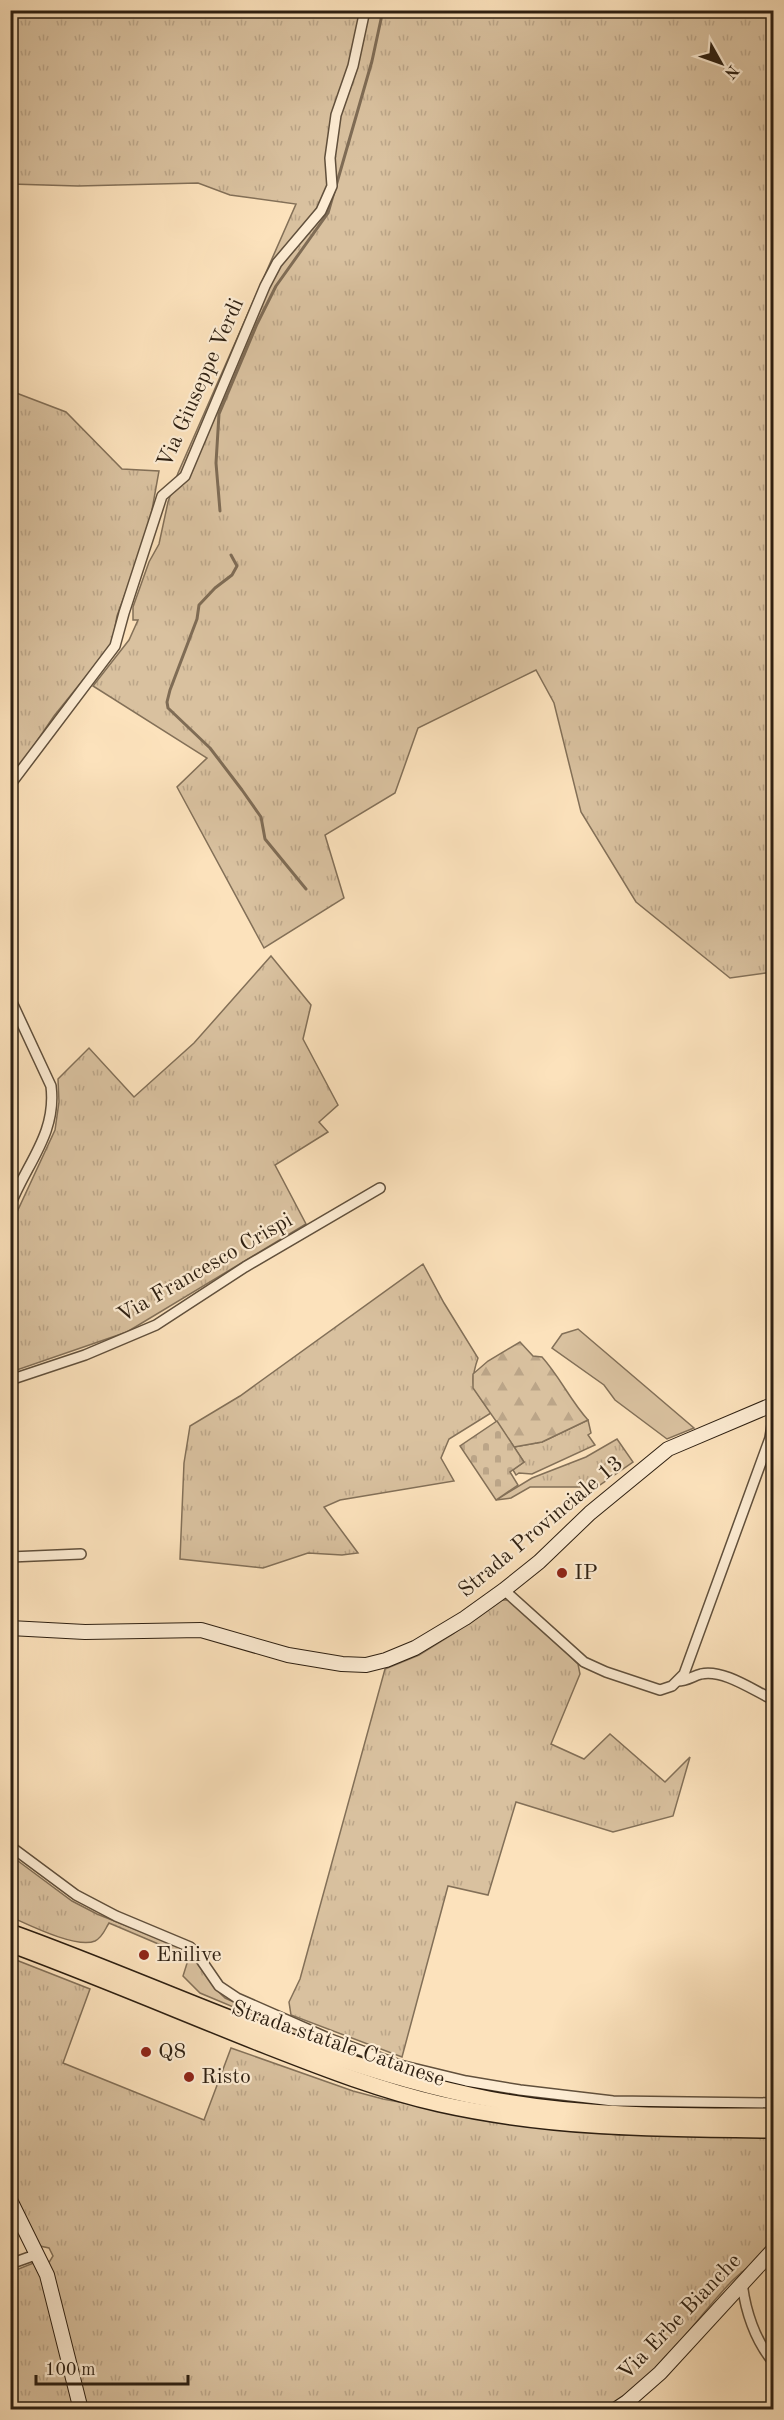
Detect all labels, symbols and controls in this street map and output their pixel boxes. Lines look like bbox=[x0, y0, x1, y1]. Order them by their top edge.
north arrow bbox=[691, 33, 751, 93]
text: N bbox=[720, 62, 741, 82]
street label: Via Giuseppe Verdi bbox=[154, 295, 248, 471]
street label: Via Francesco Crispi bbox=[114, 1209, 296, 1327]
street label: Strada Provinciale 13 bbox=[455, 1452, 627, 1602]
place label: IP bbox=[574, 1562, 598, 1584]
marker: IP bbox=[555, 1566, 569, 1580]
place label: Enilive bbox=[156, 1944, 222, 1966]
marker: Enilive bbox=[137, 1948, 151, 1962]
street label: Strada statale Catanese bbox=[228, 1997, 448, 2091]
place label: Q8 bbox=[158, 2041, 186, 2063]
marker: Q8 bbox=[139, 2045, 153, 2059]
place label: Risto bbox=[201, 2066, 251, 2088]
marker: Risto bbox=[182, 2070, 196, 2084]
street label: Via Erbe Bianche bbox=[614, 2250, 746, 2384]
scale bar bbox=[36, 2348, 188, 2386]
text: 100 m bbox=[45, 2361, 96, 2379]

